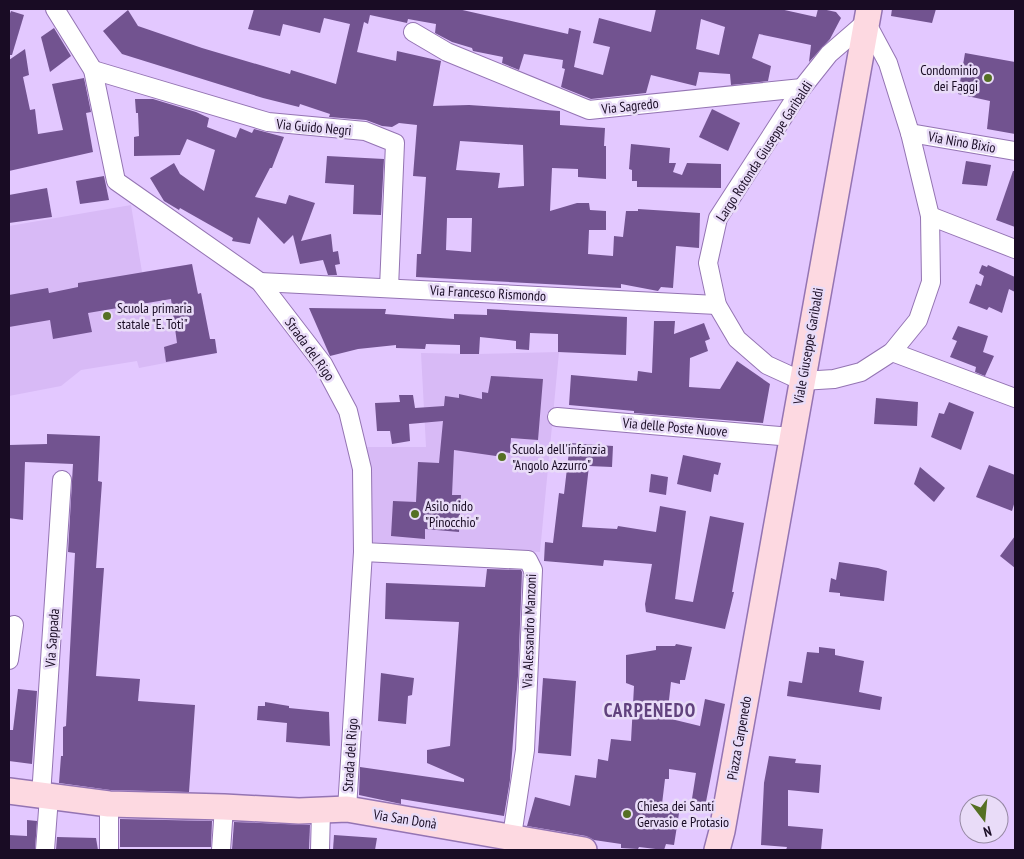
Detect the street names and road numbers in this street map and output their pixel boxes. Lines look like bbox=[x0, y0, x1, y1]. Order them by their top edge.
street label: Largo Rotonda Giuseppe Garibaldi bbox=[712, 77, 816, 225]
street label: Via Sagredo bbox=[599, 94, 660, 118]
street label: Via Guido Negri bbox=[275, 115, 352, 139]
street label: Via Nino Bixio bbox=[926, 127, 997, 157]
street label: Via Francesco Rismondo bbox=[428, 281, 547, 305]
street label: Viale Giuseppe Garibaldi bbox=[789, 286, 827, 407]
street label: Strada del Rigo bbox=[281, 314, 339, 384]
street label: Via delle Poste Nuove bbox=[621, 413, 728, 441]
street label: Via Alessandro Manzoni bbox=[518, 574, 540, 689]
street label: Via Sappada bbox=[41, 608, 63, 669]
street label: Piazza Carpenedo bbox=[723, 694, 755, 782]
street label: Strada del Rigo bbox=[338, 718, 362, 792]
street label: Via San Donà bbox=[371, 805, 438, 833]

